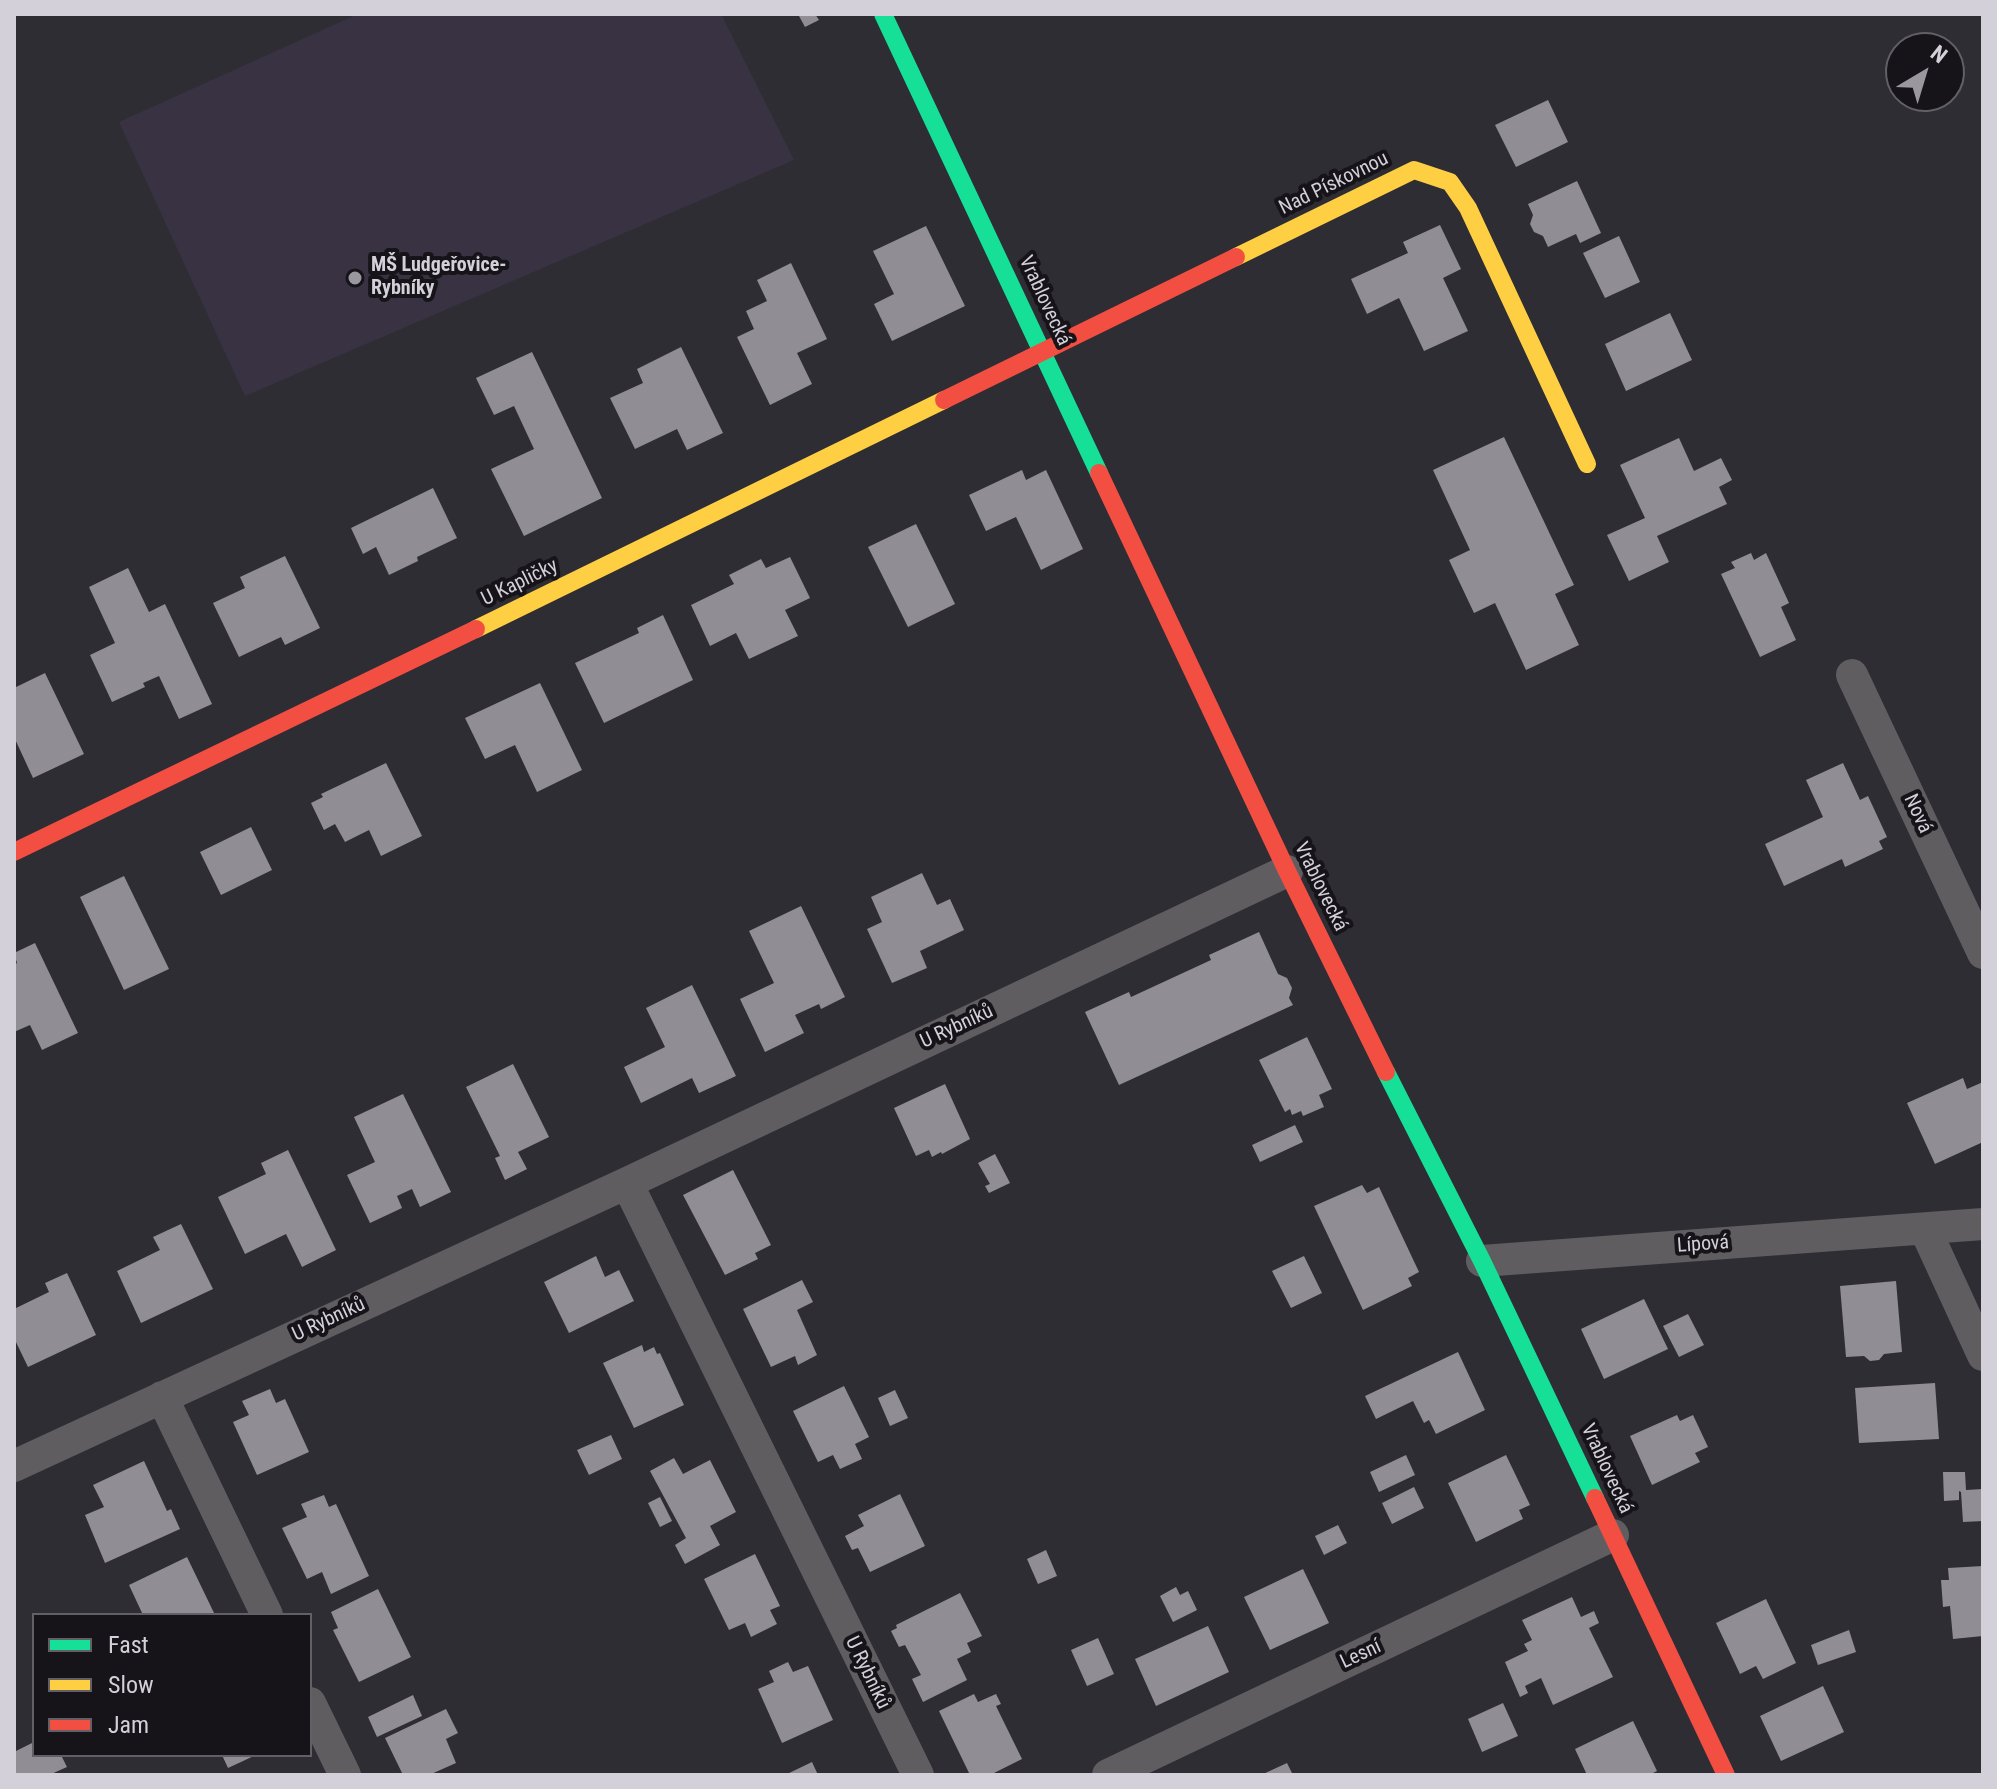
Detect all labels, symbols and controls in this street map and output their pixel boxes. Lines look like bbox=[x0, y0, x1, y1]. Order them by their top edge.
north arrow bbox=[1885, 32, 1965, 112]
text: N bbox=[1926, 40, 1952, 68]
street label: Nad Pískovnou bbox=[1276, 147, 1392, 221]
street label: Vrablovecká bbox=[1013, 252, 1075, 350]
place label: MŠ Ludgeřovice- Rybníky bbox=[371, 254, 506, 301]
marker: MŠ Ludgeřovice- Rybníky bbox=[346, 269, 364, 287]
street label: U Kapličky bbox=[478, 554, 562, 612]
street label: Nová bbox=[1898, 791, 1936, 837]
street label: Vrablovecká bbox=[1288, 839, 1352, 935]
street label: U Rybníků bbox=[917, 1000, 997, 1054]
street label: Lípová bbox=[1676, 1231, 1730, 1259]
street label: U Rybníků bbox=[289, 1293, 369, 1347]
street label: Vrablovecká bbox=[1575, 1420, 1637, 1518]
legend bbox=[32, 1613, 312, 1757]
text: Fast bbox=[108, 1631, 149, 1659]
street label: U Rybníků bbox=[839, 1633, 895, 1713]
street label: Lesní bbox=[1337, 1635, 1385, 1675]
text: Slow bbox=[108, 1671, 154, 1699]
text: Jam bbox=[108, 1711, 149, 1739]

